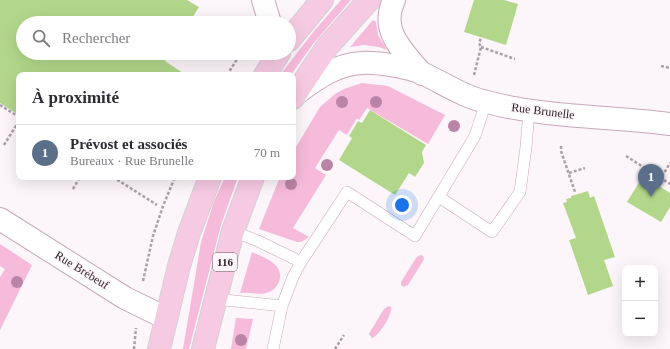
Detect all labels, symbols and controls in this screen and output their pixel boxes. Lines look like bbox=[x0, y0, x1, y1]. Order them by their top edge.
search box bbox=[16, 16, 296, 60]
icon: search bbox=[30, 27, 52, 49]
text: Rechercher bbox=[62, 30, 130, 46]
text: À proximité bbox=[32, 88, 119, 107]
street label: Rue Brunelle bbox=[511, 100, 575, 122]
text: Prévost et associés bbox=[70, 136, 187, 152]
text: 1 bbox=[42, 145, 48, 160]
text: 70 m bbox=[254, 145, 280, 160]
text: Bureaux · Rue Brunelle bbox=[70, 153, 194, 168]
pin: 1 bbox=[638, 164, 664, 197]
your location bbox=[392, 195, 412, 215]
street label: Rue Brébeuf bbox=[52, 248, 112, 292]
road number: 116 bbox=[213, 253, 237, 271]
map controls bbox=[622, 265, 658, 337]
button: + bbox=[622, 265, 658, 301]
button: − bbox=[622, 301, 658, 337]

